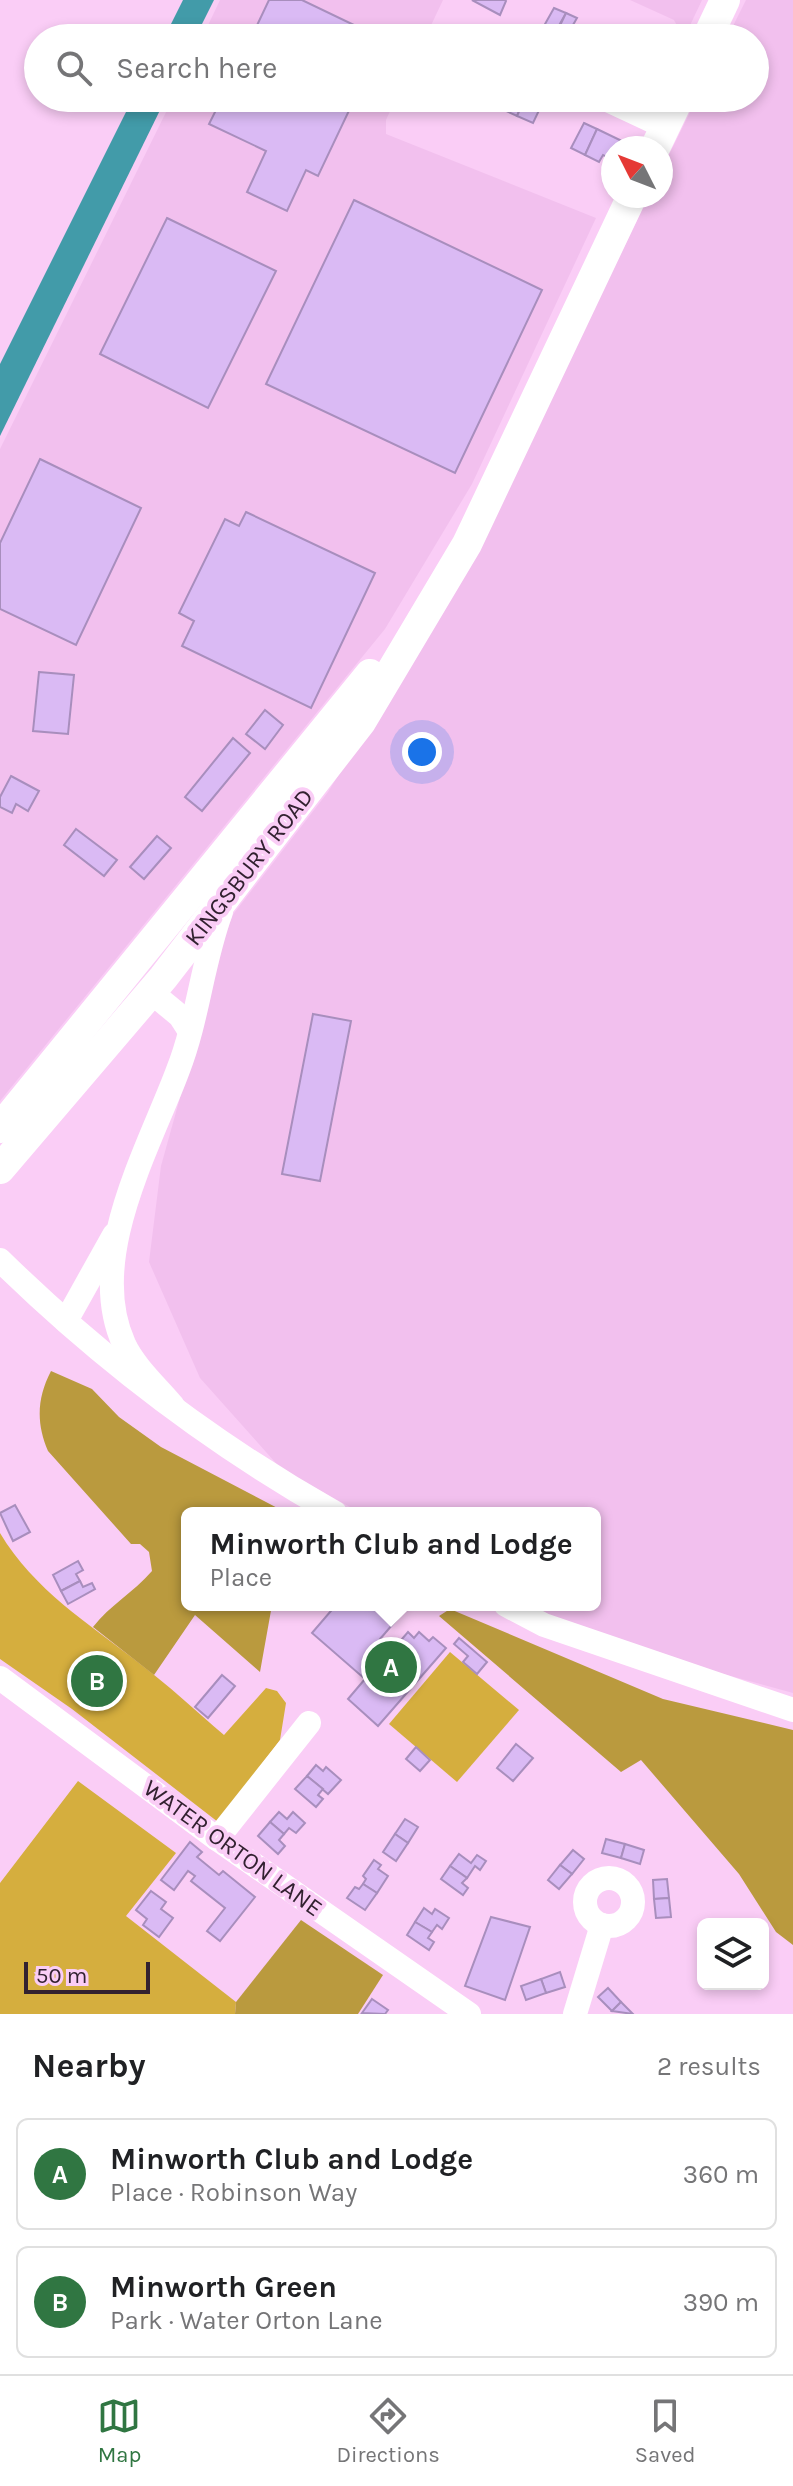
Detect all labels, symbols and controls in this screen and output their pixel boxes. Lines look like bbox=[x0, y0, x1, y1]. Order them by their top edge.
search box bbox=[24, 24, 769, 112]
icon: search bbox=[52, 46, 96, 90]
text: Search here bbox=[116, 50, 277, 86]
north arrow bbox=[601, 136, 673, 208]
your location bbox=[402, 732, 442, 772]
street label: KINGSBURY ROAD bbox=[179, 783, 319, 951]
popup bbox=[181, 1507, 601, 1611]
text: Minworth Club and Lodge bbox=[209, 1526, 573, 1562]
text: Place bbox=[209, 1562, 272, 1593]
pin: A bbox=[365, 1637, 417, 1697]
pin: B bbox=[71, 1651, 123, 1711]
street label: WATER ORTON LANE bbox=[138, 1774, 328, 1922]
map controls bbox=[697, 1918, 769, 1990]
button: layers bbox=[697, 1918, 769, 1990]
scale bar bbox=[24, 1958, 150, 1994]
text: 50 m bbox=[36, 1963, 87, 1989]
text: Nearby bbox=[32, 2046, 146, 2086]
text: 2 results bbox=[657, 2051, 761, 2082]
text: Minworth Club and Lodge bbox=[110, 2141, 473, 2177]
text: A bbox=[52, 2159, 68, 2190]
text: 360 m bbox=[683, 2159, 759, 2190]
text: Place · Robinson Way bbox=[110, 2177, 357, 2208]
text: Minworth Green bbox=[110, 2269, 337, 2305]
text: B bbox=[52, 2287, 68, 2318]
text: 390 m bbox=[683, 2287, 759, 2318]
text: Park · Water Orton Lane bbox=[110, 2305, 383, 2336]
tab: Map bbox=[97, 2394, 141, 2468]
tab: Directions bbox=[336, 2394, 440, 2468]
tab: Saved bbox=[635, 2394, 696, 2468]

